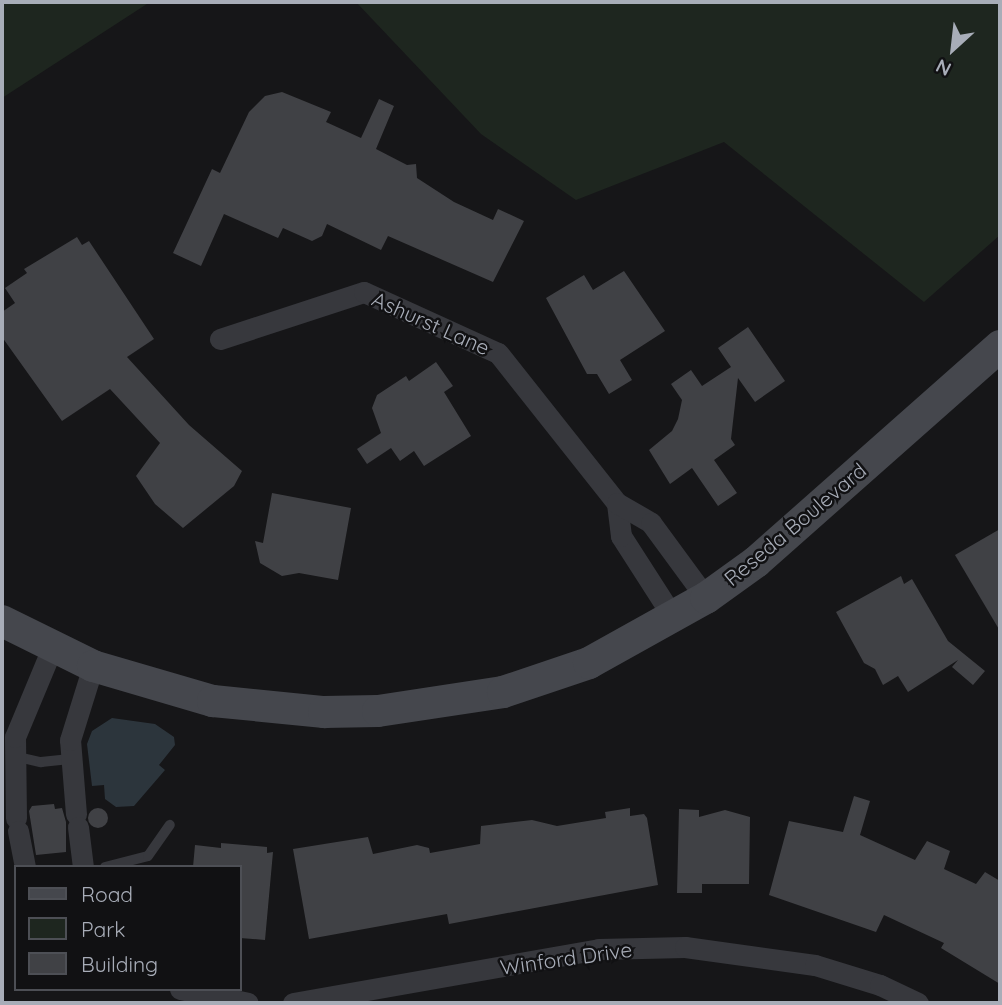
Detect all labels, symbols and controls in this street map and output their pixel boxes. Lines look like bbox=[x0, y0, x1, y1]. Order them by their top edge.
north arrow bbox=[918, 14, 988, 84]
text: N bbox=[932, 54, 955, 82]
street label: Ashurst Lane bbox=[368, 286, 494, 360]
street label: Reseda Boulevard bbox=[719, 457, 871, 591]
legend bbox=[14, 865, 242, 991]
text: Road bbox=[81, 881, 133, 907]
text: Park bbox=[81, 916, 125, 942]
street label: Winford Drive bbox=[498, 936, 634, 980]
text: Building bbox=[81, 951, 158, 977]

